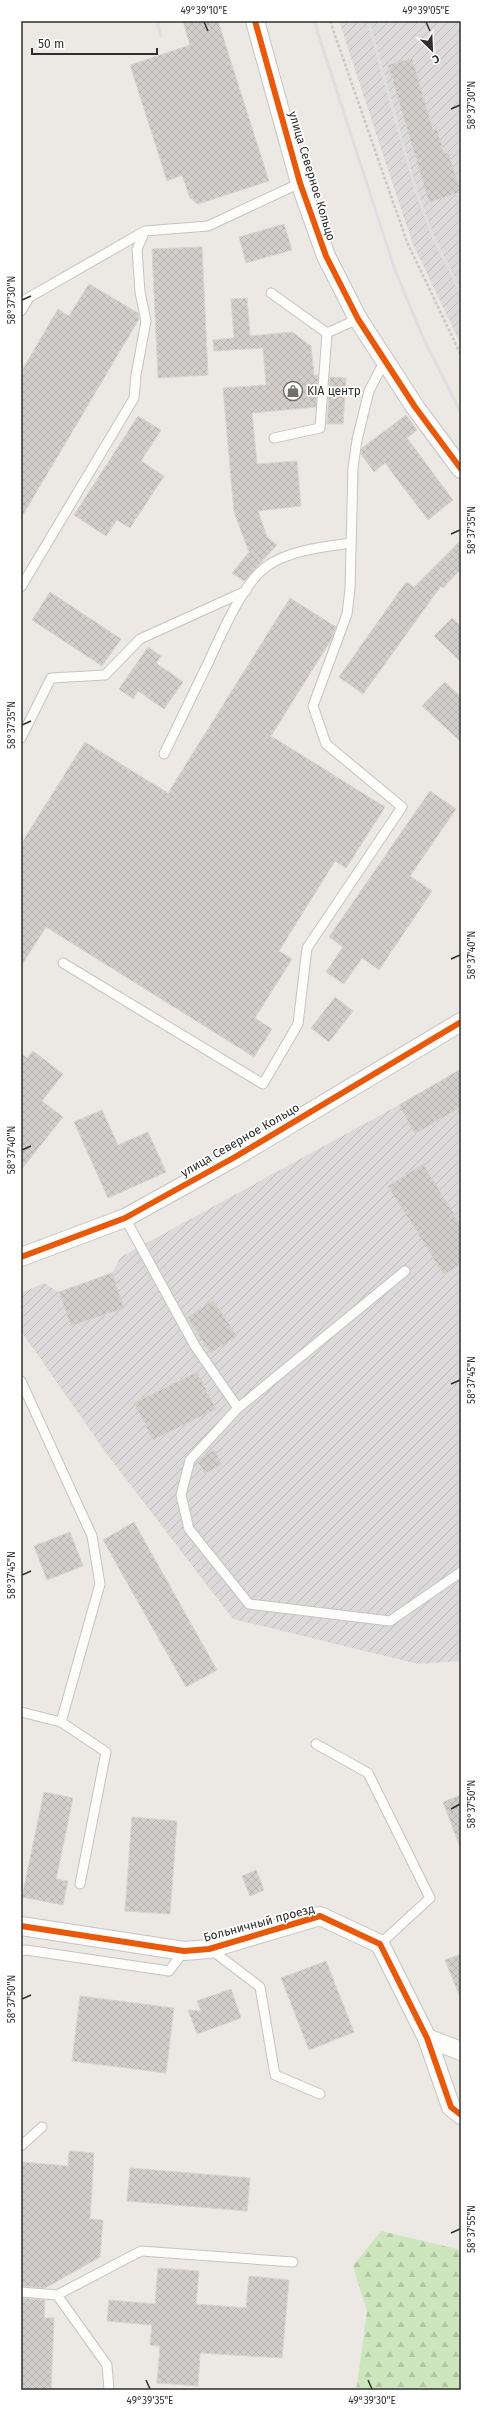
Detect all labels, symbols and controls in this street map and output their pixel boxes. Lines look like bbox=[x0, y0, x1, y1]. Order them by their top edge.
text: 49°39'10"E bbox=[180, 5, 228, 17]
text: 49°39'05"E bbox=[402, 5, 450, 17]
scale bar bbox=[32, 30, 157, 56]
north arrow bbox=[412, 30, 452, 70]
text: 50 m bbox=[38, 37, 64, 51]
text: С bbox=[430, 51, 441, 66]
text: 58°37'30"N bbox=[466, 81, 478, 129]
street label: улица Северное Кольцо bbox=[286, 110, 338, 242]
text: 58°37'30"N bbox=[6, 276, 18, 324]
shop icon: KIA центр bbox=[282, 380, 304, 402]
place label: KIA центр bbox=[307, 384, 361, 398]
text: 58°37'35"N bbox=[466, 506, 478, 554]
text: 58°37'35"N bbox=[6, 701, 18, 749]
text: 58°37'40"N bbox=[466, 931, 478, 979]
street label: улица Северное Кольцо bbox=[178, 1100, 302, 1180]
text: 58°37'40"N bbox=[6, 1126, 18, 1174]
text: 58°37'45"N bbox=[466, 1356, 478, 1404]
text: 58°37'45"N bbox=[6, 1551, 18, 1599]
text: 58°37'50"N bbox=[466, 1780, 478, 1828]
street label: Больничный проезд bbox=[202, 1901, 316, 1945]
text: 58°37'50"N bbox=[6, 1975, 18, 2023]
text: 58°37'55"N bbox=[466, 2205, 478, 2253]
text: 49°39'35"E bbox=[127, 2395, 173, 2407]
text: 49°39'30"E bbox=[348, 2395, 396, 2407]

